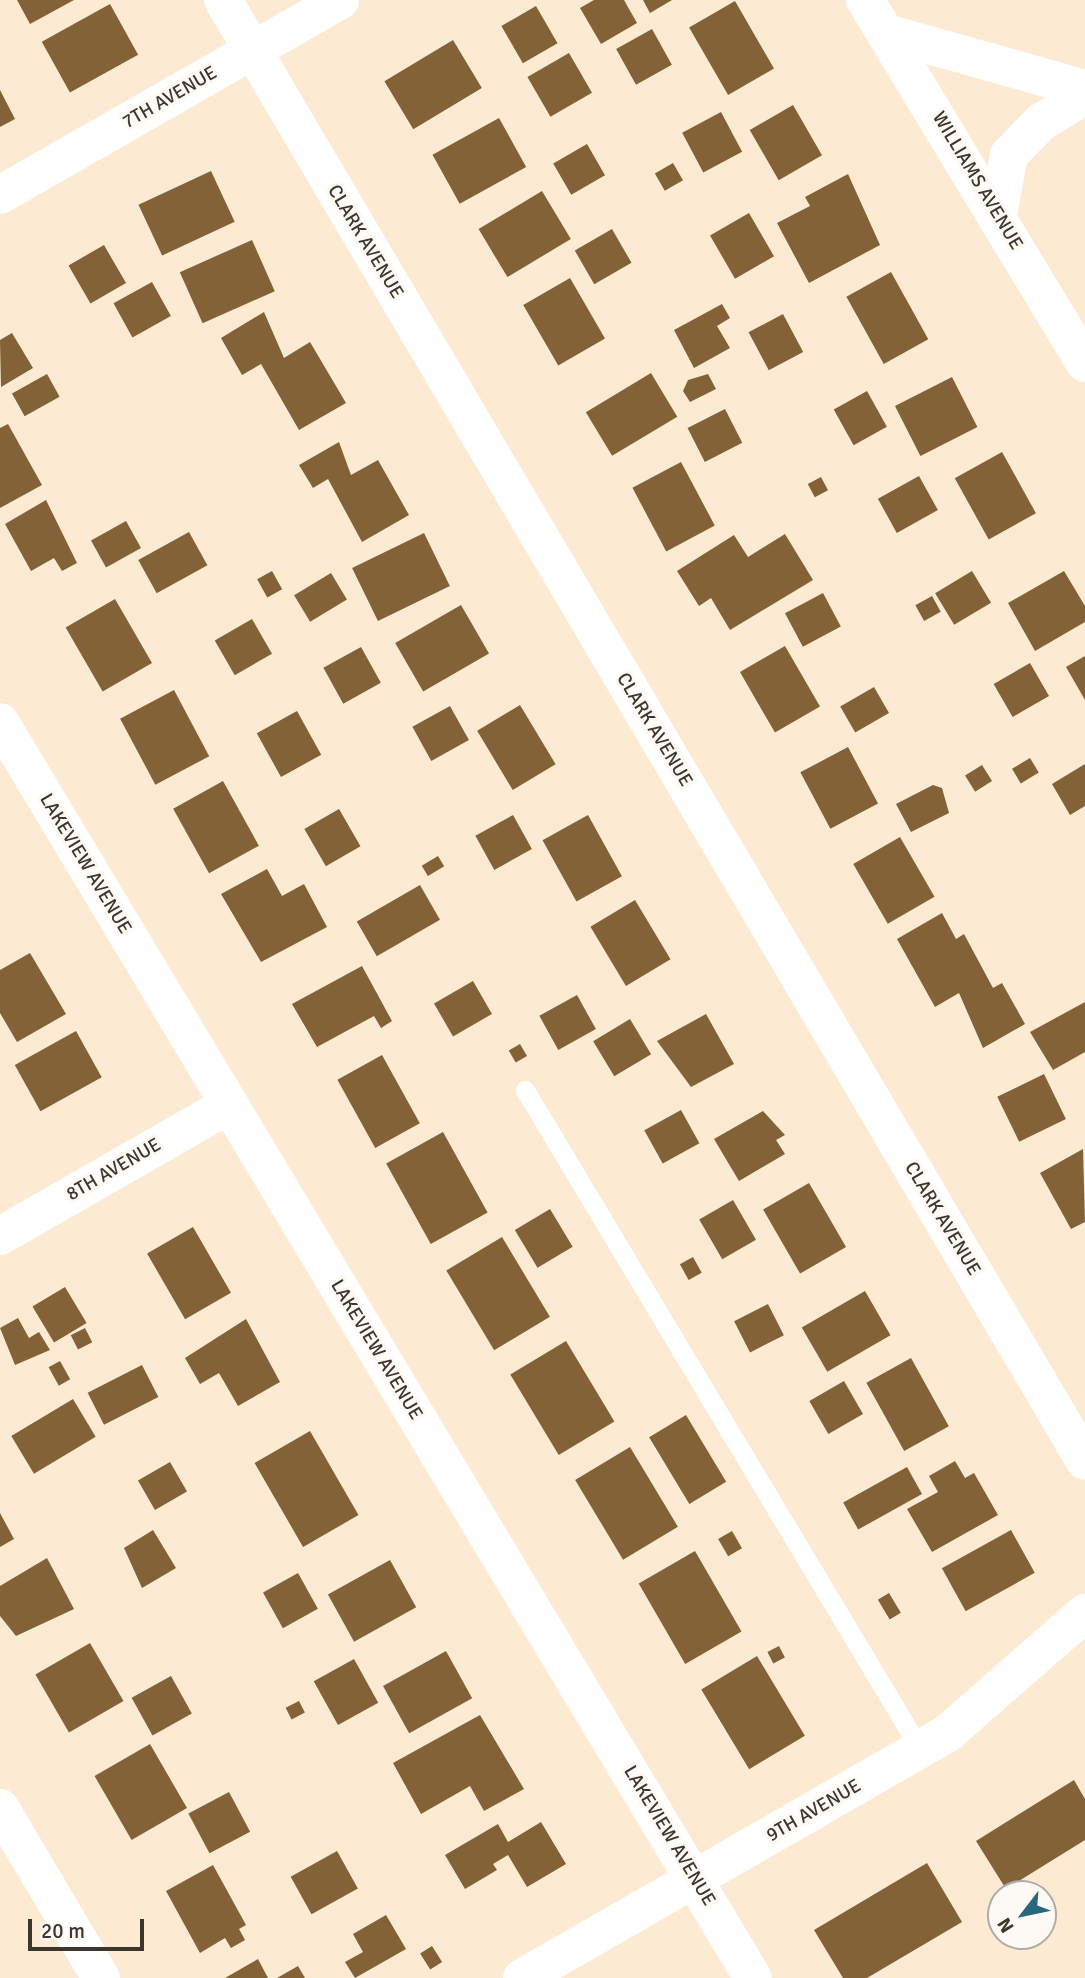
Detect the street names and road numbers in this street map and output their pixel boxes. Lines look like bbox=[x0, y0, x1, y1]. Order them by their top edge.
street label: 7TH AVENUE bbox=[119, 62, 221, 134]
street label: WILLIAMS AVENUE bbox=[927, 108, 1027, 254]
street label: CLARK AVENUE bbox=[322, 181, 408, 303]
street label: CLARK AVENUE bbox=[611, 669, 697, 791]
street label: LAKEVIEW AVENUE bbox=[34, 790, 136, 938]
street label: 8TH AVENUE bbox=[63, 1134, 165, 1206]
street label: CLARK AVENUE bbox=[899, 1158, 985, 1280]
street label: LAKEVIEW AVENUE bbox=[325, 1276, 427, 1424]
street label: LAKEVIEW AVENUE bbox=[618, 1762, 720, 1910]
street label: 9TH AVENUE bbox=[763, 1775, 865, 1847]

